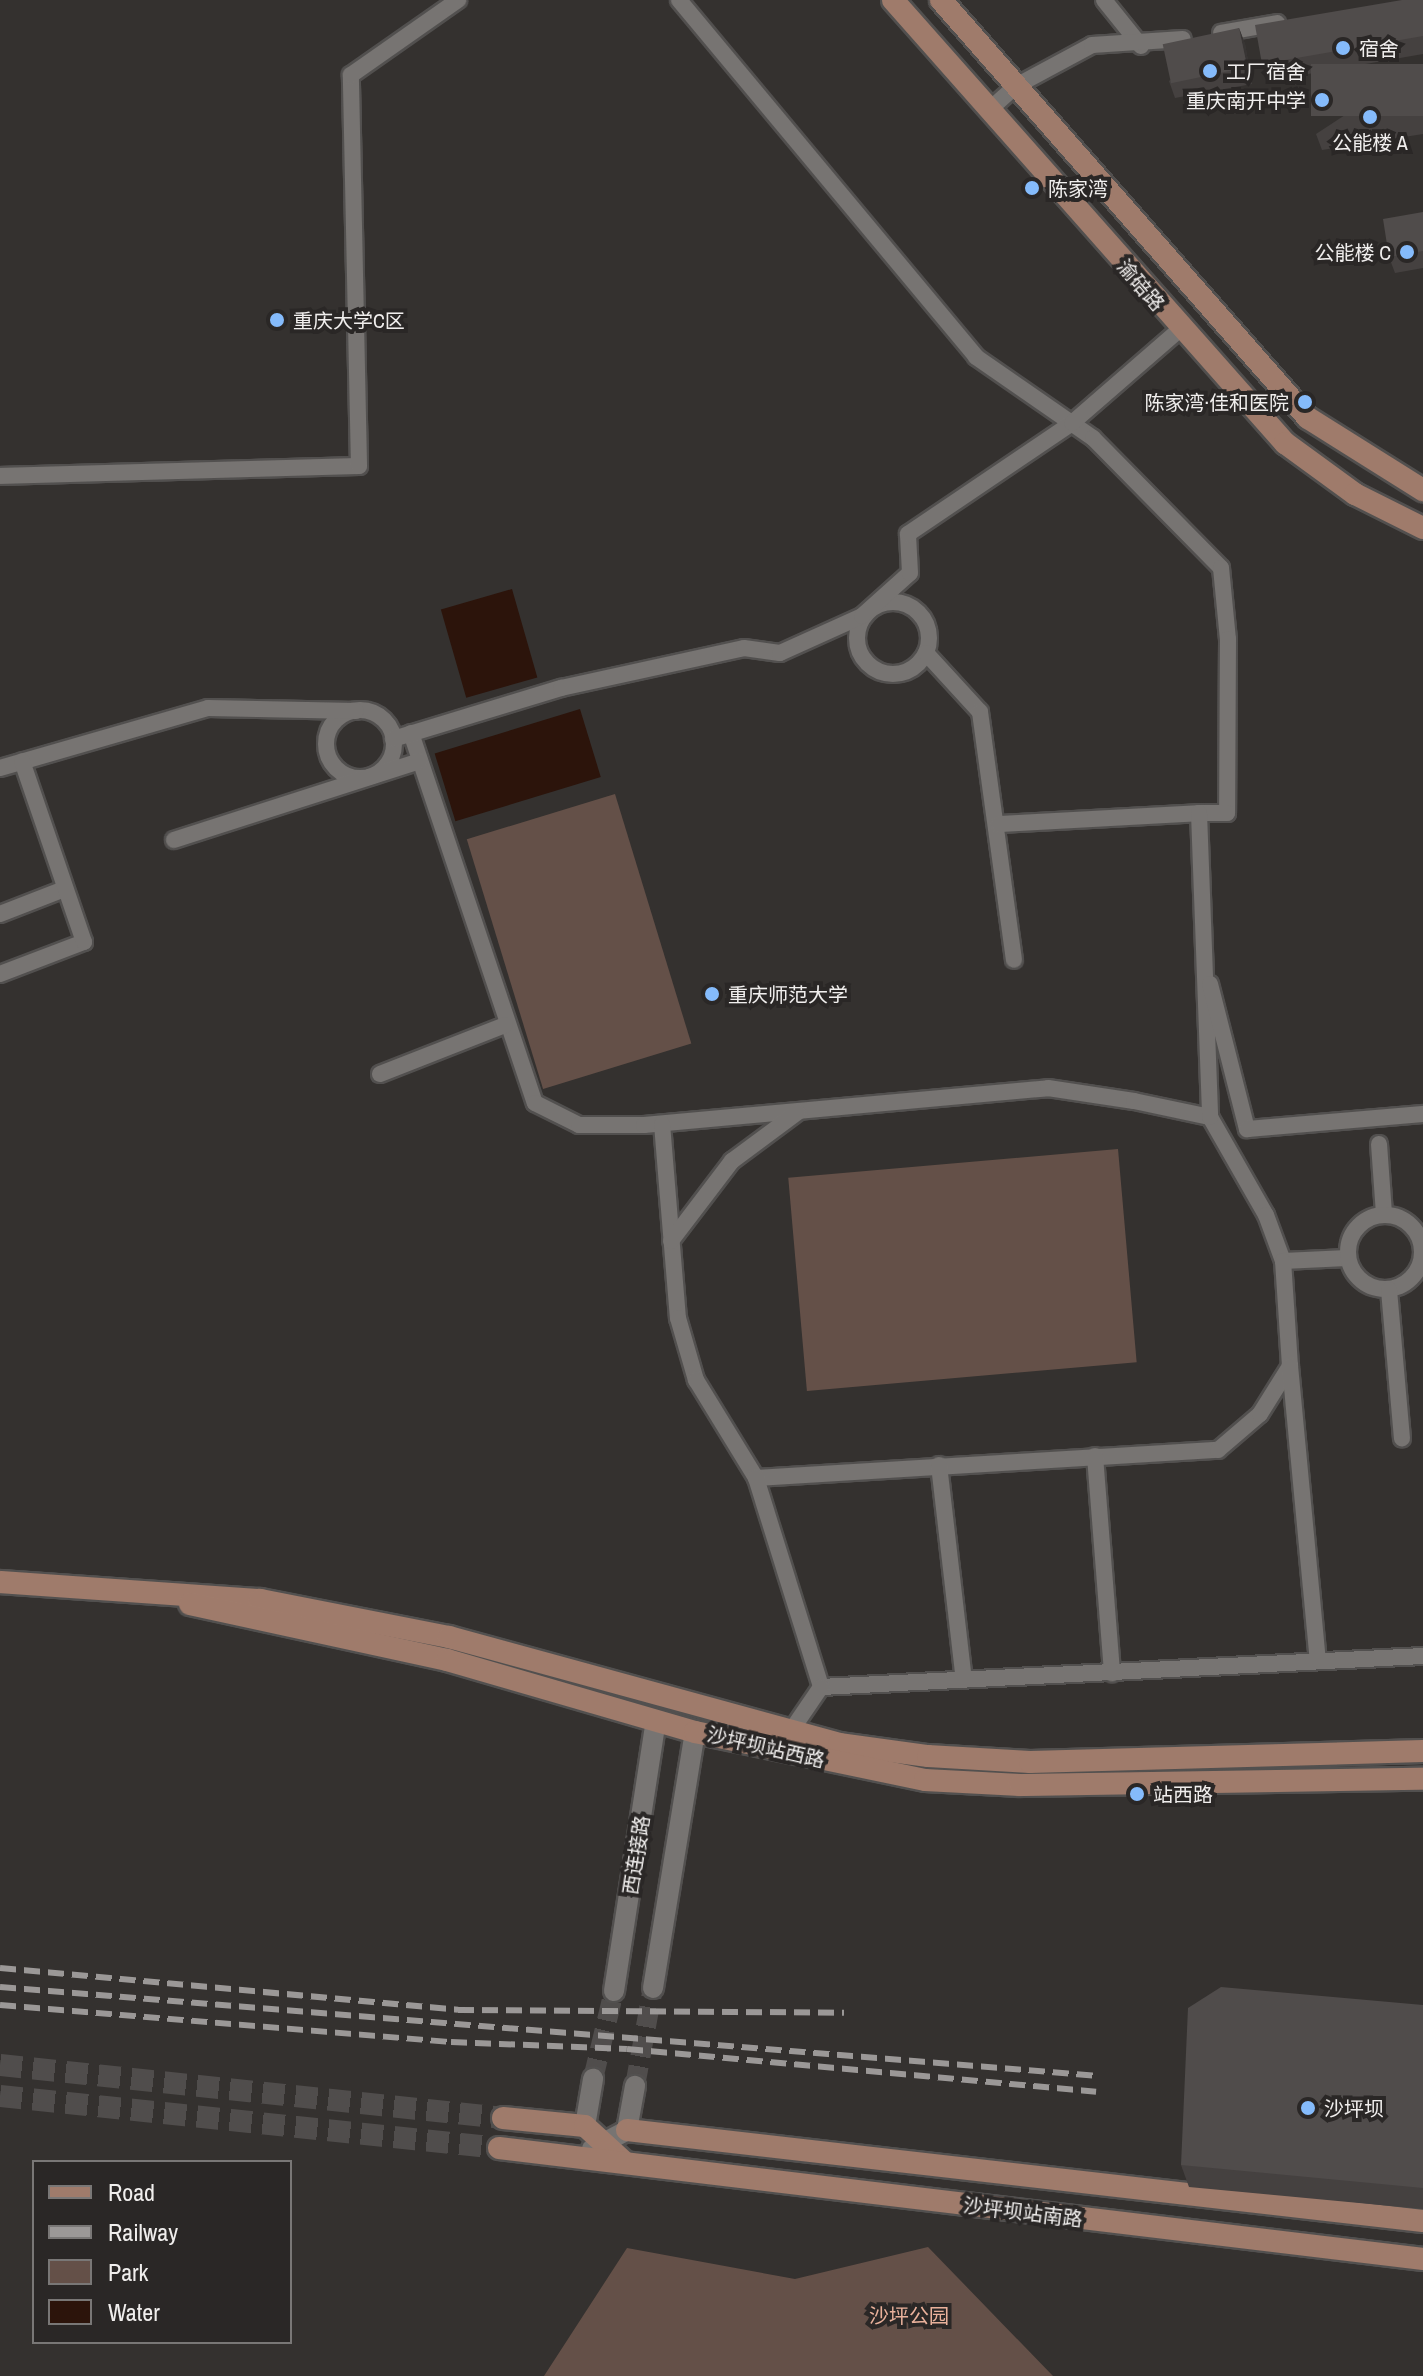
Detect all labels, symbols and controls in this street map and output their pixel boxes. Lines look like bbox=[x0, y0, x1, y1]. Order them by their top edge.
place label: 宿舍 bbox=[1359, 36, 1399, 60]
marker: 宿舍 bbox=[1334, 39, 1352, 57]
place label: 工厂宿舍 bbox=[1226, 59, 1306, 83]
marker: 工厂宿舍 bbox=[1201, 62, 1219, 80]
place label: 重庆南开中学 bbox=[1186, 88, 1306, 112]
marker: 重庆南开中学 bbox=[1313, 91, 1331, 109]
marker: 公能楼 A bbox=[1361, 108, 1379, 126]
place label: 公能楼 A bbox=[1332, 130, 1408, 154]
place label: 陈家湾 bbox=[1048, 176, 1108, 200]
marker: 陈家湾 bbox=[1023, 179, 1041, 197]
place label: 公能楼 C bbox=[1315, 240, 1391, 264]
marker: 公能楼 C bbox=[1398, 243, 1416, 261]
street label: 渝碚路 bbox=[1112, 254, 1170, 316]
place label: 重庆大学C区 bbox=[293, 308, 405, 332]
marker: 重庆大学C区 bbox=[268, 311, 286, 329]
place label: 陈家湾·佳和医院 bbox=[1144, 390, 1289, 414]
marker: 陈家湾·佳和医院 bbox=[1296, 393, 1314, 411]
place label: 重庆师范大学 bbox=[728, 982, 848, 1006]
marker: 重庆师范大学 bbox=[703, 985, 721, 1003]
street label: 沙坪坝站西路 bbox=[705, 1722, 827, 1772]
place label: 站西路 bbox=[1153, 1782, 1213, 1806]
marker: 站西路 bbox=[1128, 1785, 1146, 1803]
street label: 西连接路 bbox=[618, 1814, 654, 1896]
place label: 沙坪坝 bbox=[1324, 2096, 1384, 2120]
marker: 沙坪坝 bbox=[1299, 2099, 1317, 2117]
legend bbox=[32, 2160, 292, 2344]
text: Road bbox=[108, 2176, 155, 2208]
street label: 沙坪坝站南路 bbox=[962, 2193, 1084, 2231]
text: Railway bbox=[108, 2216, 178, 2248]
text: Park bbox=[108, 2256, 148, 2288]
text: Water bbox=[108, 2296, 160, 2328]
park label: 沙坪公园 bbox=[869, 2303, 949, 2327]

